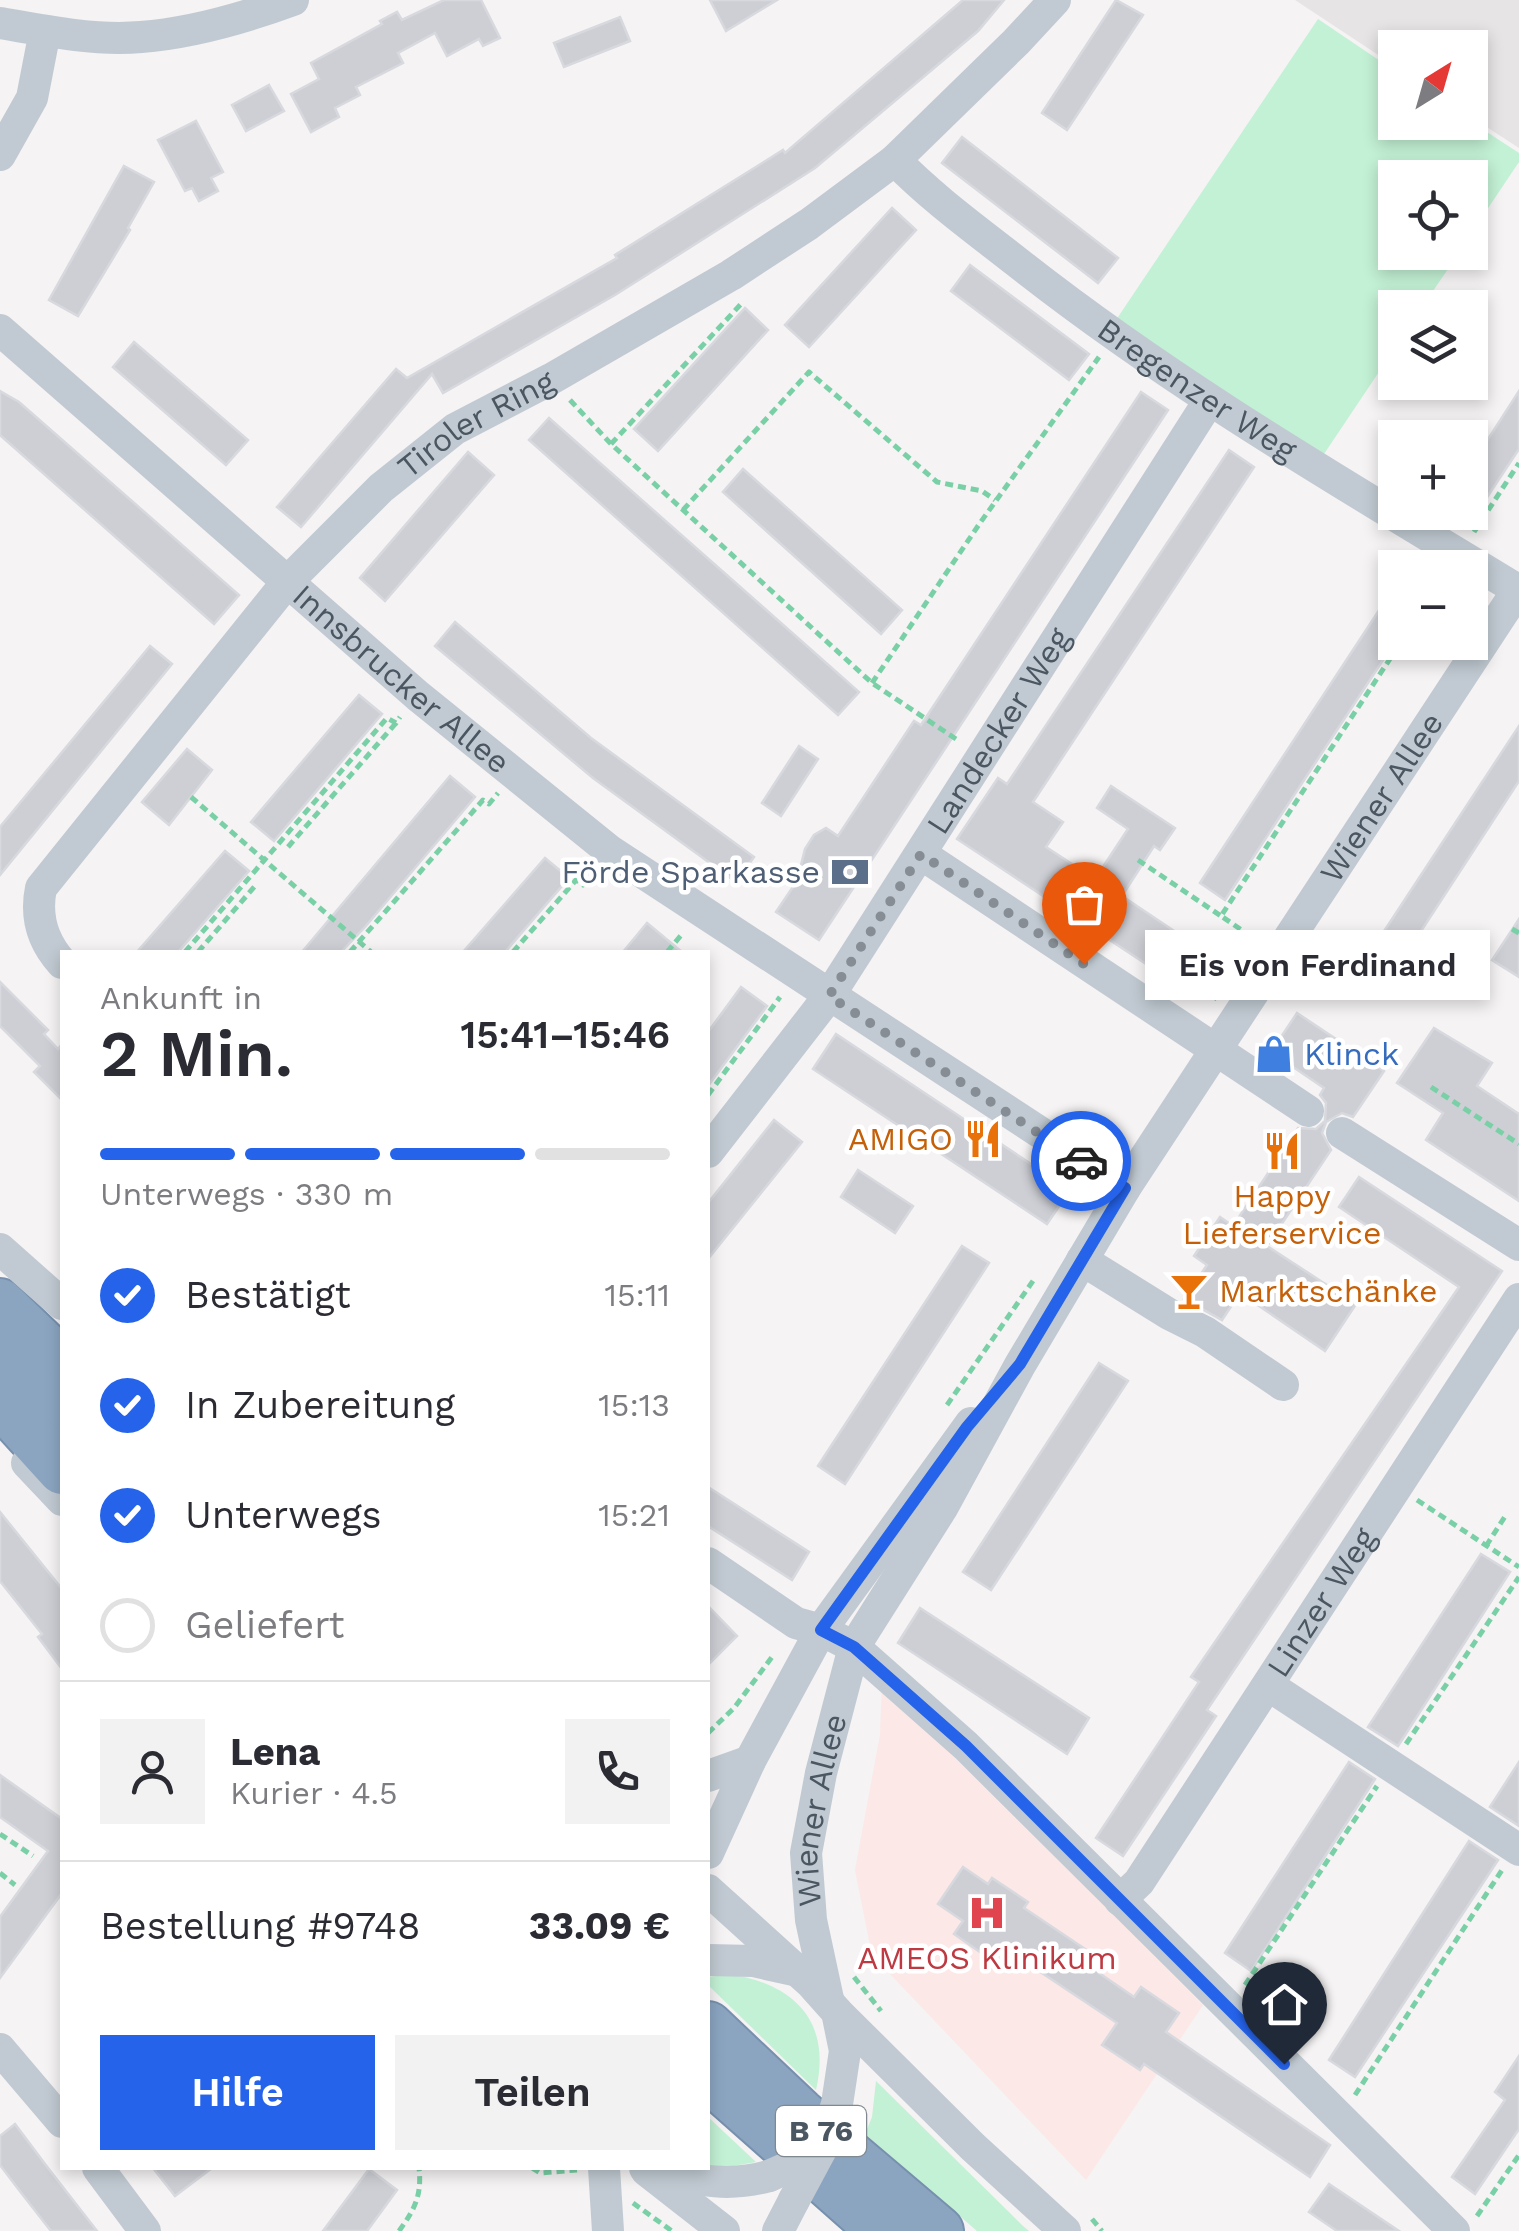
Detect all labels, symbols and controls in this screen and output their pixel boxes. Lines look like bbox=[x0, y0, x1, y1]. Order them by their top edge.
north arrow bbox=[1378, 30, 1488, 140]
map controls bbox=[1378, 30, 1488, 660]
button: locate bbox=[1378, 160, 1488, 270]
button: layers bbox=[1378, 290, 1488, 400]
street label: Bregenzer Weg bbox=[1090, 310, 1304, 470]
street label: Tiroler Ring bbox=[390, 361, 562, 486]
button: + bbox=[1378, 420, 1488, 530]
button: − bbox=[1378, 550, 1488, 660]
street label: Innsbrucker Allee bbox=[285, 576, 518, 781]
street label: Landecker Weg bbox=[918, 620, 1079, 841]
street label: Wiener Allee bbox=[1312, 705, 1451, 890]
bank icon: Förde Sparkasse bbox=[829, 851, 871, 893]
place label: Förde Sparkasse bbox=[561, 853, 820, 891]
pin bbox=[1042, 862, 1127, 965]
icon: bag bbox=[1057, 877, 1112, 932]
callout: Eis von Ferdinand bbox=[1144, 929, 1489, 999]
text: Eis von Ferdinand bbox=[1178, 946, 1457, 984]
text: Ankunft in bbox=[100, 979, 262, 1017]
text: 15:41–15:46 bbox=[461, 1013, 670, 1057]
text: 2 Min. bbox=[100, 1016, 293, 1092]
shop icon: Klinck bbox=[1253, 1033, 1295, 1075]
place label: Klinck bbox=[1304, 1035, 1399, 1073]
courier bbox=[1031, 1111, 1131, 1211]
restaurant icon: AMIGO bbox=[962, 1118, 1004, 1160]
place label: AMIGO bbox=[848, 1120, 953, 1158]
restaurant icon: Happy Lieferservice bbox=[1261, 1130, 1303, 1172]
icon: car bbox=[1054, 1134, 1109, 1189]
text: Unterwegs · 330 m bbox=[100, 1175, 393, 1213]
place label: Happy Lieferservice bbox=[1183, 1177, 1381, 1252]
icon: check bbox=[100, 1268, 155, 1323]
bar icon: Marktschänke bbox=[1168, 1270, 1210, 1312]
place label: Marktschänke bbox=[1219, 1272, 1437, 1310]
text: Bestätigt bbox=[185, 1273, 351, 1317]
text: 15:11 bbox=[604, 1276, 670, 1314]
icon: check bbox=[100, 1378, 155, 1433]
text: In Zubereitung bbox=[185, 1383, 455, 1427]
text: 15:13 bbox=[598, 1386, 670, 1424]
icon: check bbox=[100, 1488, 155, 1543]
text: Unterwegs bbox=[185, 1493, 382, 1537]
text: 15:21 bbox=[598, 1496, 670, 1534]
street label: Linzer Weg bbox=[1259, 1520, 1384, 1684]
text: Geliefert bbox=[185, 1603, 345, 1647]
street label: Wiener Allee bbox=[787, 1710, 855, 1908]
button: person bbox=[100, 1719, 205, 1824]
button: phone bbox=[565, 1719, 670, 1824]
text: Lena bbox=[230, 1730, 320, 1774]
text: Kurier · 4.5 bbox=[230, 1774, 398, 1812]
hospital icon: AMEOS Klinikum bbox=[966, 1892, 1008, 1934]
text: Bestellung #9748 bbox=[100, 1904, 420, 1948]
text: 33.09 € bbox=[529, 1904, 670, 1948]
place label: AMEOS Klinikum bbox=[857, 1939, 1117, 1977]
pin bbox=[1242, 1962, 1327, 2065]
icon: home bbox=[1257, 1977, 1312, 2032]
button: Hilfe bbox=[100, 2035, 375, 2150]
button: Teilen bbox=[395, 2035, 670, 2150]
road number: B 76 bbox=[776, 2106, 866, 2156]

